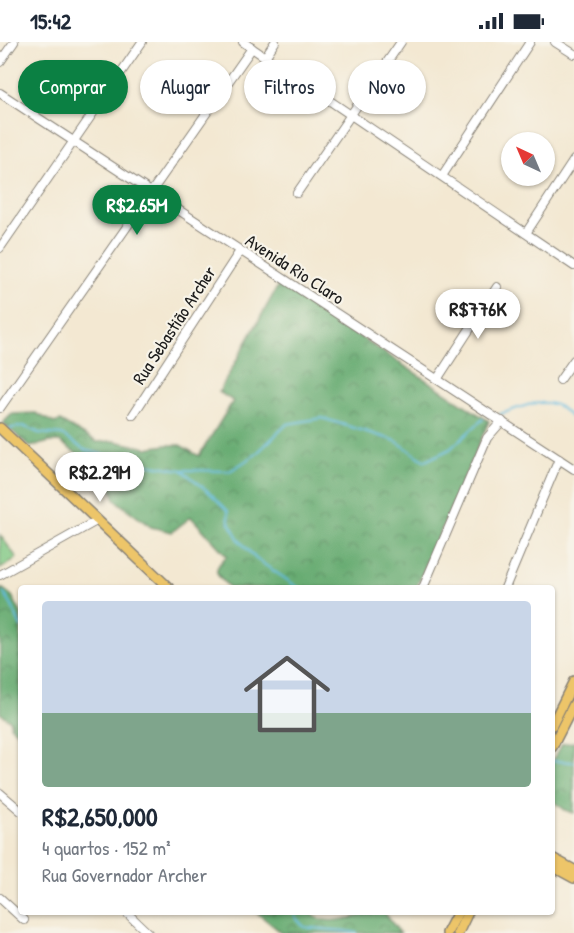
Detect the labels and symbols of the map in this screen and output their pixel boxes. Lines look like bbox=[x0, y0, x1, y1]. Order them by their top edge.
north arrow bbox=[501, 132, 555, 186]
pin: R$2.65M bbox=[82, 185, 192, 236]
street label: Avenida Rio Claro bbox=[241, 228, 349, 310]
street label: Rua Sebastião Archer bbox=[126, 261, 222, 389]
pin: R$776K bbox=[429, 289, 527, 340]
pin: R$2.29M bbox=[45, 452, 155, 503]

